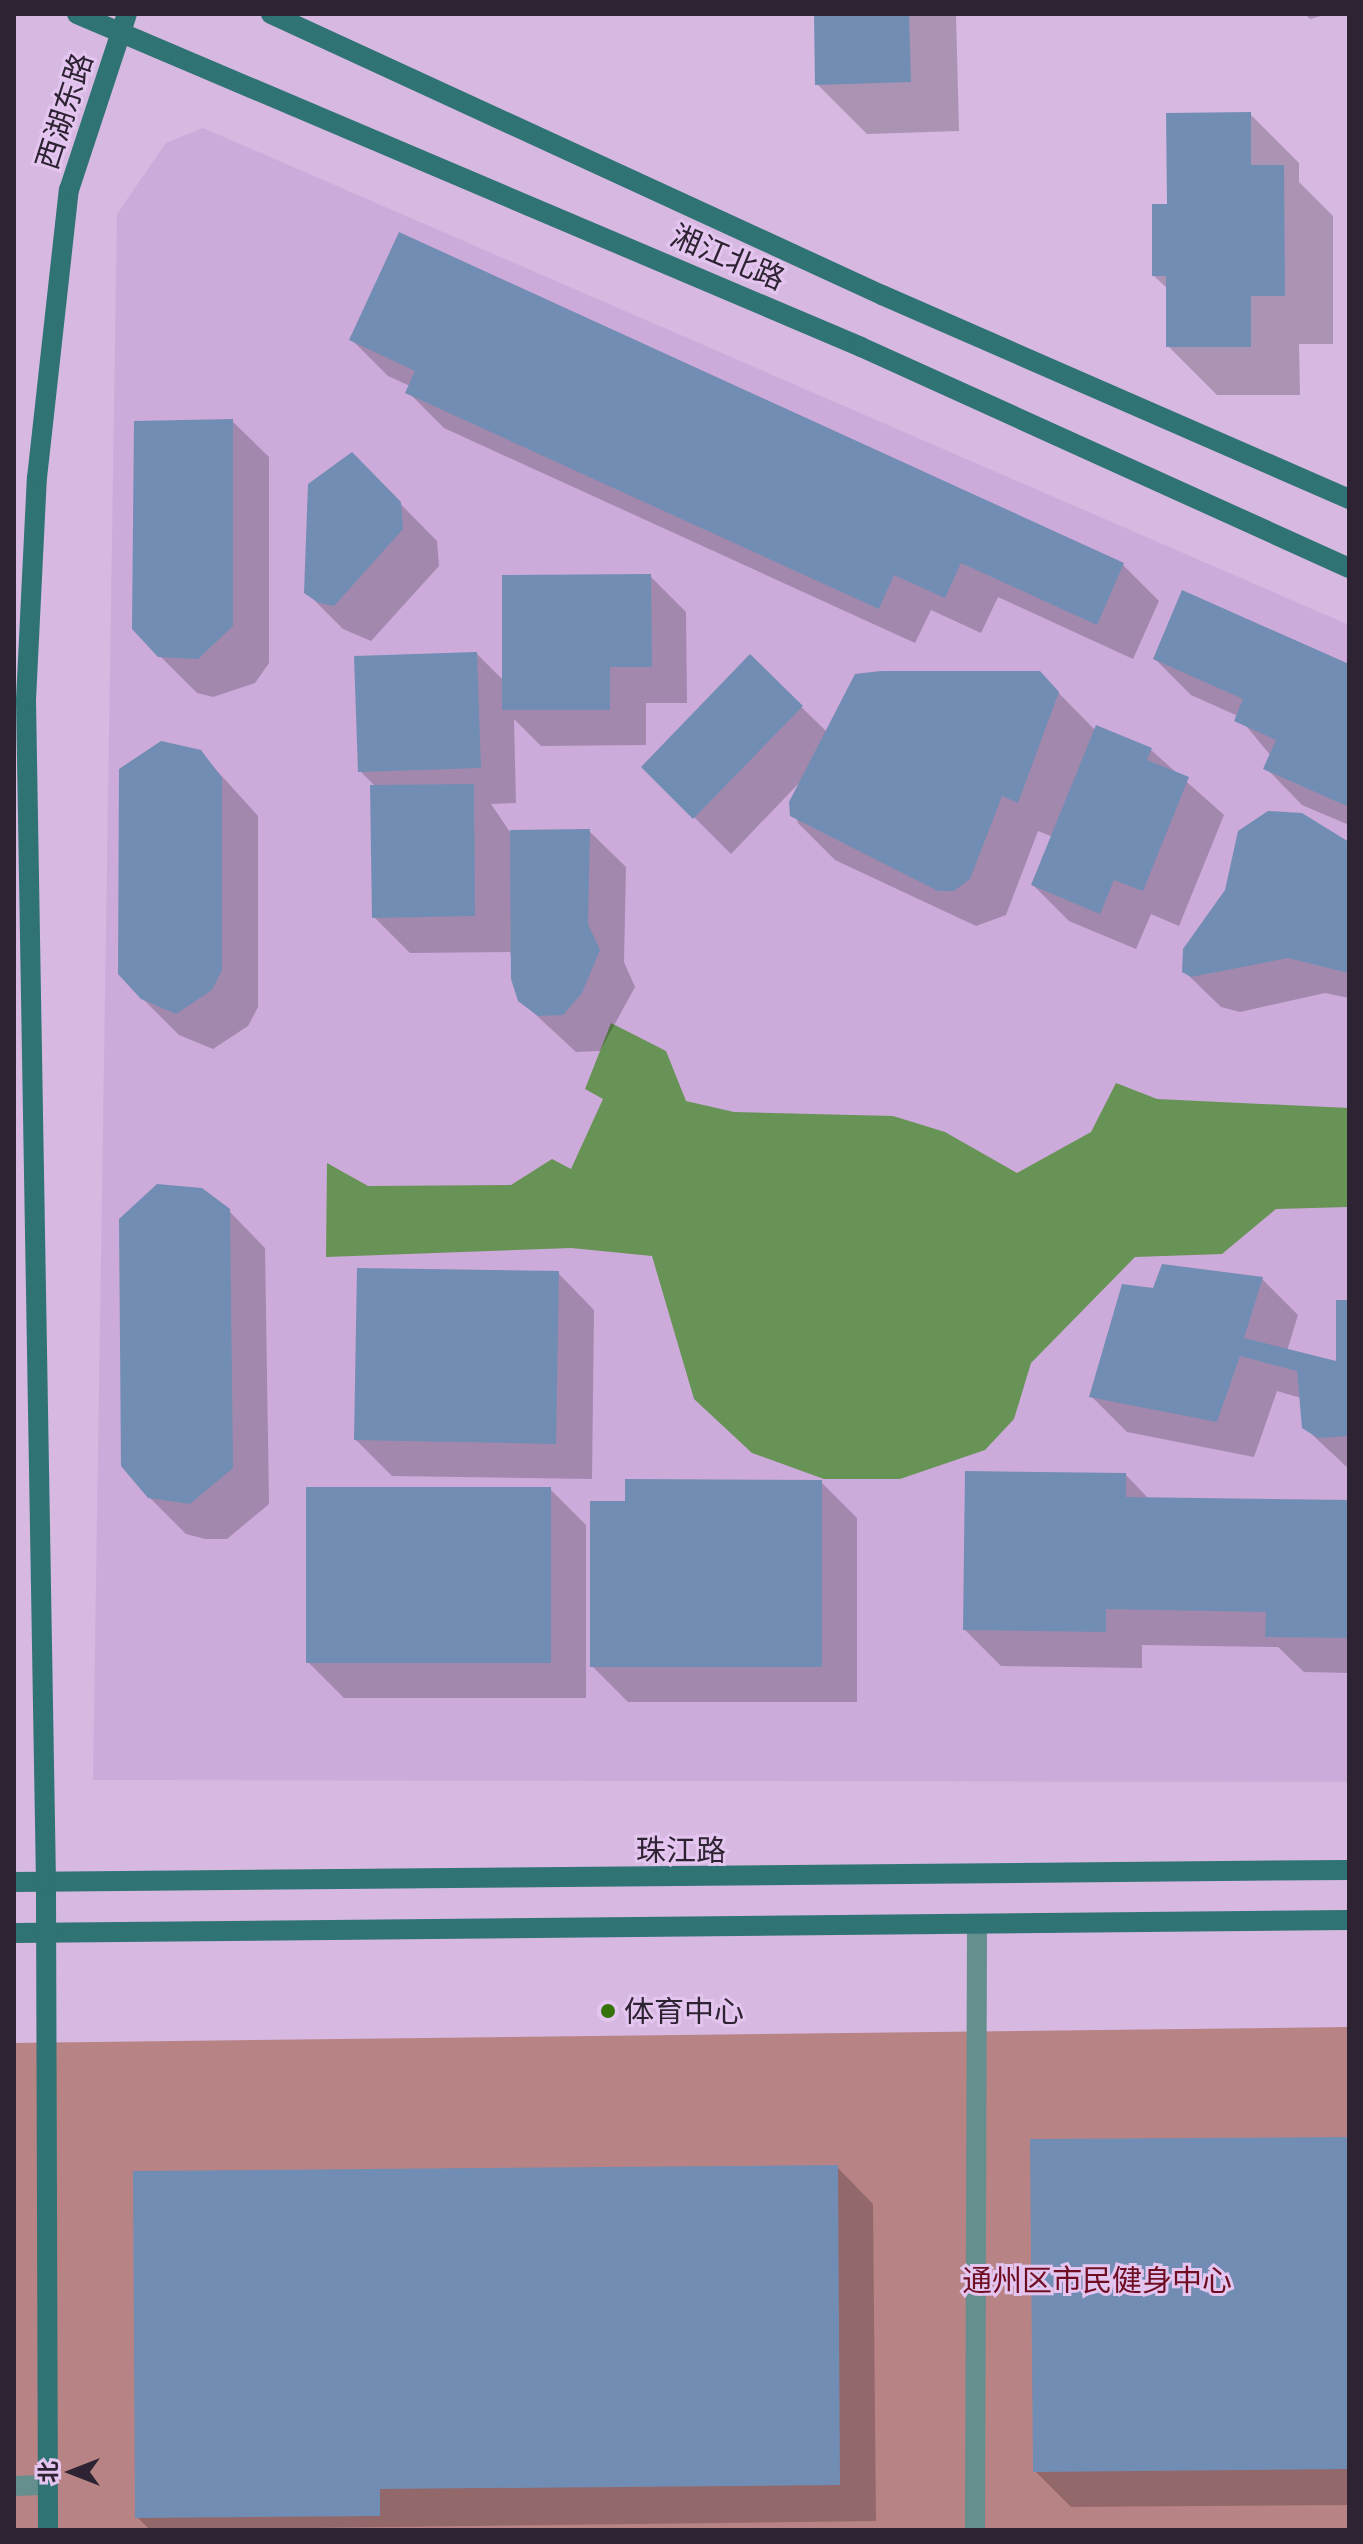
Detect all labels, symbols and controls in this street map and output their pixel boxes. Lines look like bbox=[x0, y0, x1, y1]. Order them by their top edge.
street label: 西湖东路 bbox=[28, 48, 100, 174]
street label: 湘江北路 bbox=[666, 217, 790, 297]
street label: 珠江路 bbox=[636, 1832, 726, 1868]
place label: 体育中心 bbox=[624, 1993, 744, 2029]
marker: 体育中心 bbox=[599, 2002, 617, 2020]
park label: 通州区市民健身中心 bbox=[962, 2262, 1232, 2298]
north arrow bbox=[32, 2432, 112, 2512]
text: 北 bbox=[34, 2461, 62, 2483]

